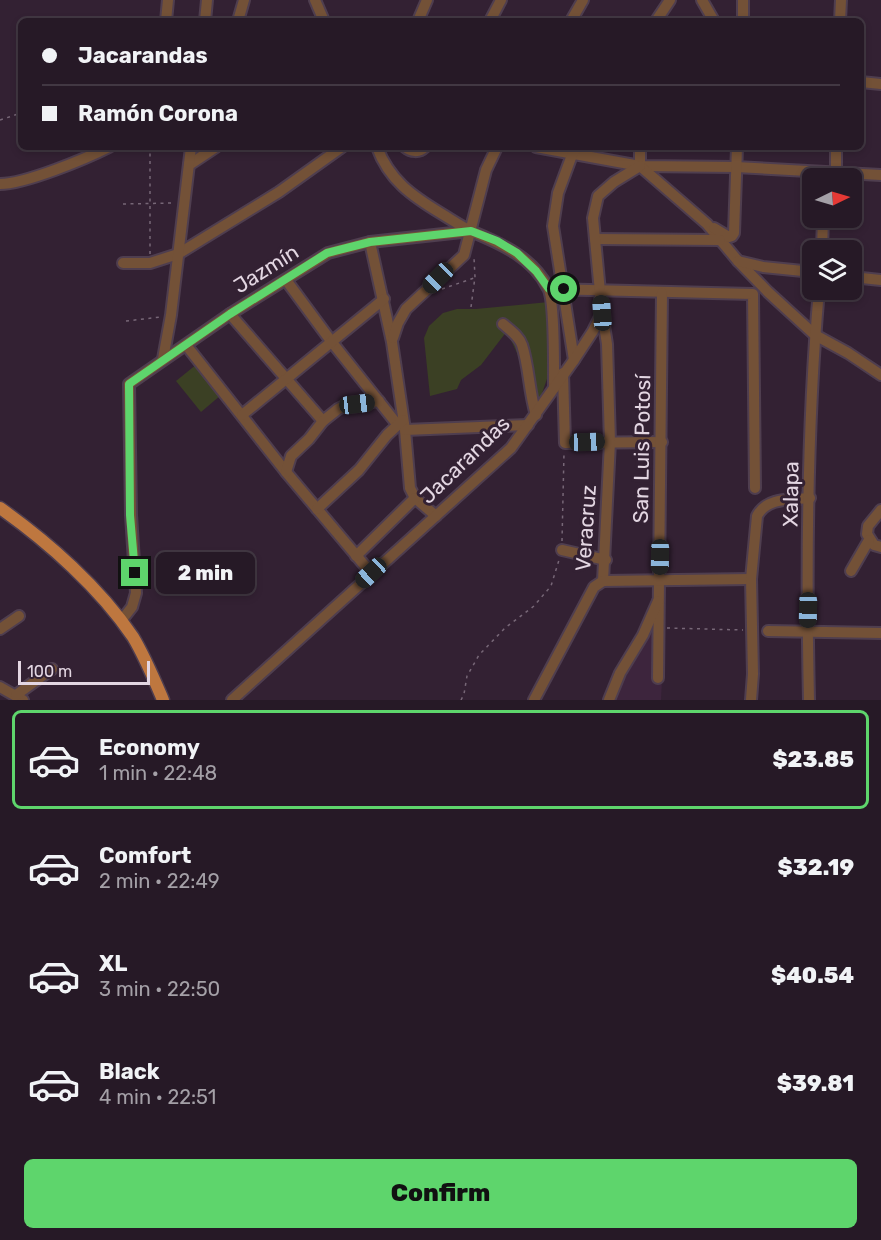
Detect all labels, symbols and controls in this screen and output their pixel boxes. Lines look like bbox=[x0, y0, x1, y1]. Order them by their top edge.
text: Jacarandas bbox=[78, 42, 208, 69]
text: Ramón Corona bbox=[78, 100, 238, 127]
north arrow bbox=[802, 168, 862, 228]
map controls bbox=[802, 168, 862, 300]
street label: Jazmín bbox=[229, 239, 303, 298]
button: layers bbox=[802, 240, 862, 300]
car bbox=[419, 259, 457, 297]
route start bbox=[550, 275, 577, 302]
car bbox=[592, 294, 612, 332]
street label: San Luis Potosí bbox=[628, 373, 655, 524]
car bbox=[338, 393, 376, 415]
street label: Jacarandas bbox=[415, 411, 515, 509]
car bbox=[569, 432, 605, 452]
street label: Xalapa bbox=[777, 461, 804, 527]
street label: Veracruz bbox=[570, 484, 601, 572]
car bbox=[651, 539, 669, 575]
callout: 2 min bbox=[156, 552, 255, 594]
car bbox=[352, 554, 390, 592]
route end bbox=[121, 559, 148, 586]
text: 2 min bbox=[178, 561, 233, 585]
car bbox=[799, 592, 817, 628]
scale bar bbox=[18, 658, 150, 686]
text: 100 m bbox=[27, 662, 72, 681]
icon: car bbox=[27, 733, 81, 787]
text: Economy bbox=[99, 734, 200, 761]
text: $23.85 bbox=[772, 746, 854, 773]
text: 1 min · 22:48 bbox=[99, 761, 217, 785]
icon: car bbox=[27, 841, 81, 895]
text: Comfort bbox=[99, 842, 191, 869]
text: $32.19 bbox=[778, 854, 854, 881]
text: 2 min · 22:49 bbox=[99, 869, 220, 893]
icon: car bbox=[27, 949, 81, 1003]
text: XL bbox=[99, 950, 127, 977]
text: $40.54 bbox=[771, 962, 854, 989]
text: 3 min · 22:50 bbox=[99, 977, 220, 1001]
icon: car bbox=[27, 1057, 81, 1111]
text: Black bbox=[99, 1058, 160, 1085]
text: $39.81 bbox=[777, 1070, 854, 1097]
text: 4 min · 22:51 bbox=[99, 1085, 216, 1109]
button: Confirm bbox=[24, 1159, 857, 1228]

